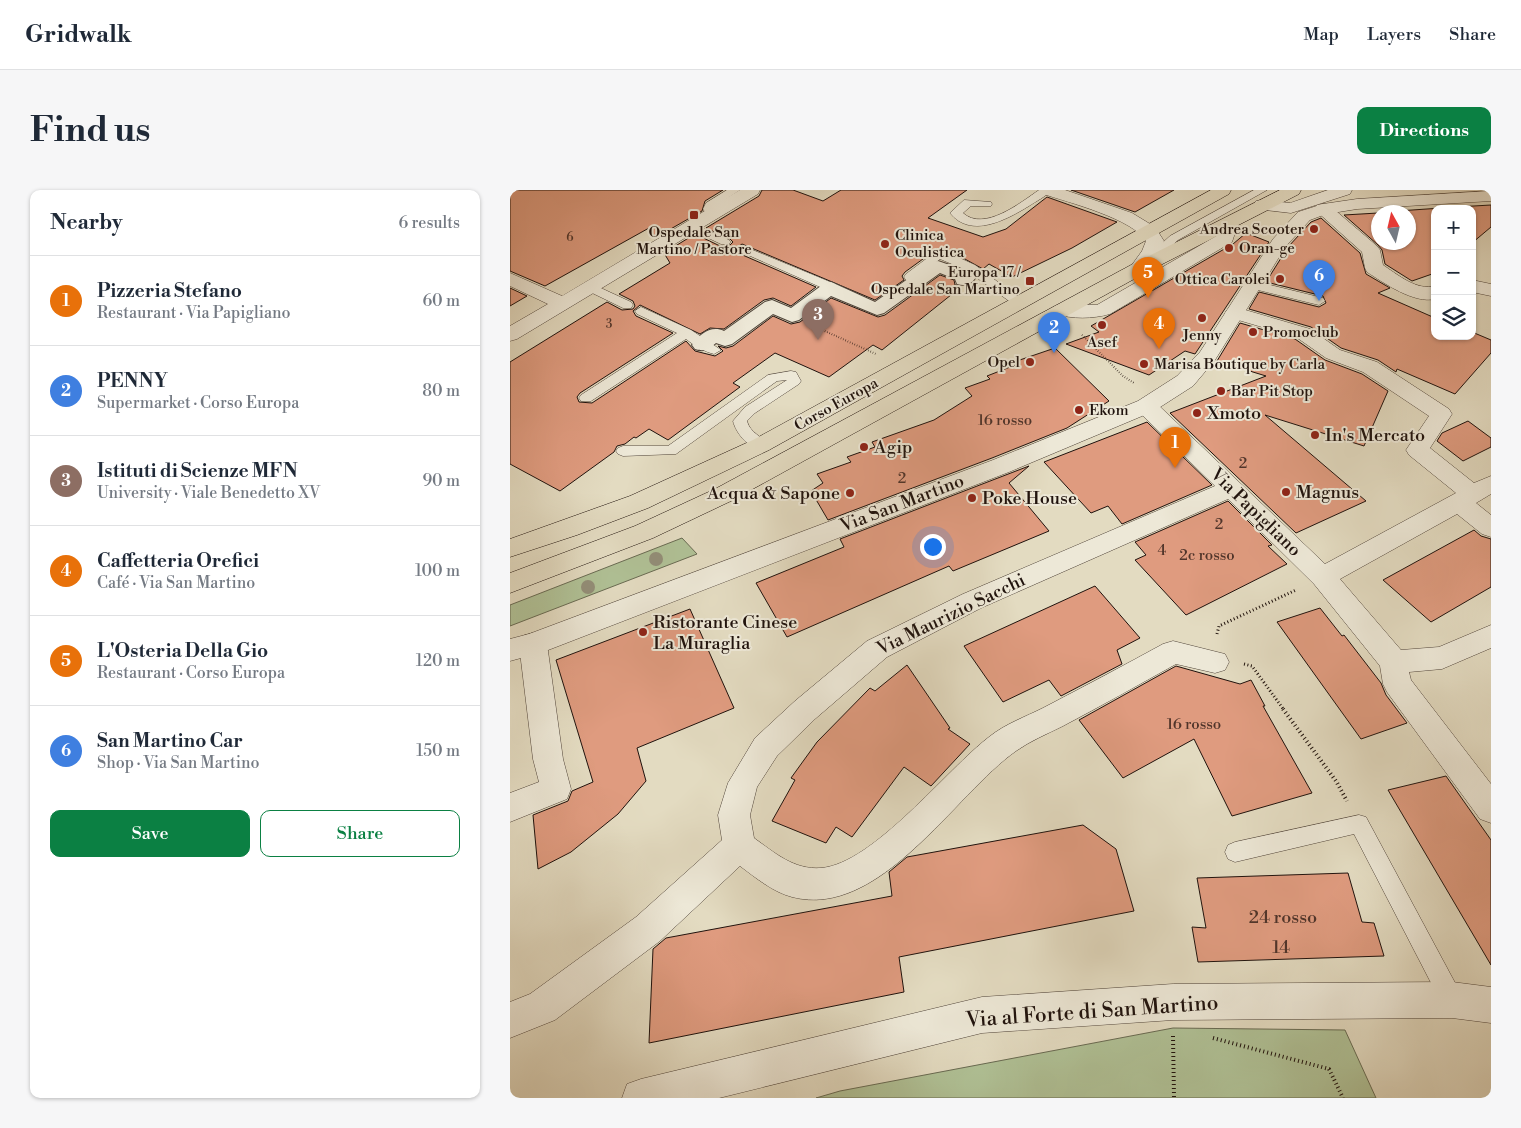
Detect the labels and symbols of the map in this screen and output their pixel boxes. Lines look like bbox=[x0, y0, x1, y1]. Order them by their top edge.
north arrow bbox=[1371, 205, 1416, 250]
marker: Ospedale San Martino / Pastore bbox=[688, 209, 700, 221]
place label: Andrea Scooter bbox=[1198, 220, 1305, 239]
place label: Ospedale San Martino / Pastore bbox=[636, 223, 752, 259]
marker: Andrea Scooter bbox=[1308, 223, 1320, 235]
place label: Clinica Oculistica bbox=[895, 226, 965, 262]
house number: 6 bbox=[566, 230, 574, 245]
marker: Clinica Oculistica bbox=[879, 238, 891, 250]
place label: Oran-ge bbox=[1239, 239, 1295, 258]
marker: Oran-ge bbox=[1223, 242, 1235, 254]
pin: 5 bbox=[1132, 257, 1164, 298]
pin: 6 bbox=[1303, 260, 1335, 301]
place label: Europa 17 / Ospedale San Martino bbox=[871, 263, 1021, 299]
place label: Ottica Carolei bbox=[1175, 270, 1270, 289]
marker: Ottica Carolei bbox=[1274, 273, 1286, 285]
marker: Europa 17 / Ospedale San Martino bbox=[1024, 275, 1036, 287]
pin: 3 bbox=[802, 299, 834, 340]
pin: 4 bbox=[1143, 308, 1175, 349]
pin: 2 bbox=[1038, 312, 1070, 353]
marker: Jenny bbox=[1196, 312, 1208, 324]
house number: 3 bbox=[606, 317, 613, 332]
marker: Asef bbox=[1096, 319, 1108, 331]
place label: Promoclub bbox=[1263, 323, 1339, 342]
place label: Jenny bbox=[1181, 326, 1222, 345]
marker: Promoclub bbox=[1247, 326, 1259, 338]
place label: Asef bbox=[1086, 333, 1117, 352]
place label: Opel bbox=[988, 353, 1021, 372]
place label: Marisa Boutique by Carla bbox=[1154, 355, 1325, 374]
marker: Opel bbox=[1024, 356, 1036, 368]
marker: Marisa Boutique by Carla bbox=[1138, 358, 1150, 370]
street label: Corso Europa bbox=[791, 373, 882, 435]
place label: Bar Pit Stop bbox=[1230, 382, 1313, 401]
marker: Bar Pit Stop bbox=[1215, 385, 1227, 397]
place label: Ekom bbox=[1089, 401, 1129, 420]
place label: Xmoto bbox=[1206, 402, 1261, 425]
marker: Ekom bbox=[1073, 404, 1085, 416]
marker: Xmoto bbox=[1191, 407, 1203, 419]
house number: 16 rosso bbox=[978, 411, 1032, 430]
place label: In's Mercato bbox=[1325, 424, 1425, 447]
pin: 1 bbox=[1159, 427, 1191, 468]
marker: In's Mercato bbox=[1309, 429, 1321, 441]
place label: Agip bbox=[873, 436, 913, 459]
marker: Agip bbox=[858, 441, 870, 453]
house number: 2 bbox=[1239, 454, 1247, 473]
street label: Via Papigliano bbox=[1205, 462, 1306, 562]
street label: Via San Martino bbox=[836, 469, 967, 538]
house number: 2 bbox=[898, 469, 906, 488]
place label: Magnus bbox=[1296, 481, 1359, 504]
place label: Acqua & Sapone bbox=[706, 482, 840, 505]
marker: Magnus bbox=[1280, 486, 1292, 498]
marker: Acqua & Sapone bbox=[844, 487, 856, 499]
place label: Poke House bbox=[982, 487, 1077, 510]
marker: Poke House bbox=[966, 492, 978, 504]
house number: 2 bbox=[1215, 515, 1223, 534]
your location bbox=[920, 534, 946, 560]
house number: 4 bbox=[1158, 541, 1167, 560]
house number: 2c rosso bbox=[1179, 546, 1235, 565]
street label: Via Maurizio Sacchi bbox=[872, 568, 1029, 661]
place label: Ristorante Cinese La Muraglia bbox=[653, 611, 797, 655]
marker: Ristorante Cinese La Muraglia bbox=[637, 626, 649, 638]
house number: 16 rosso bbox=[1167, 715, 1221, 734]
house number: 24 rosso bbox=[1249, 906, 1317, 929]
house number: 14 bbox=[1272, 936, 1290, 959]
street label: Via al Forte di San Martino bbox=[964, 990, 1219, 1034]

